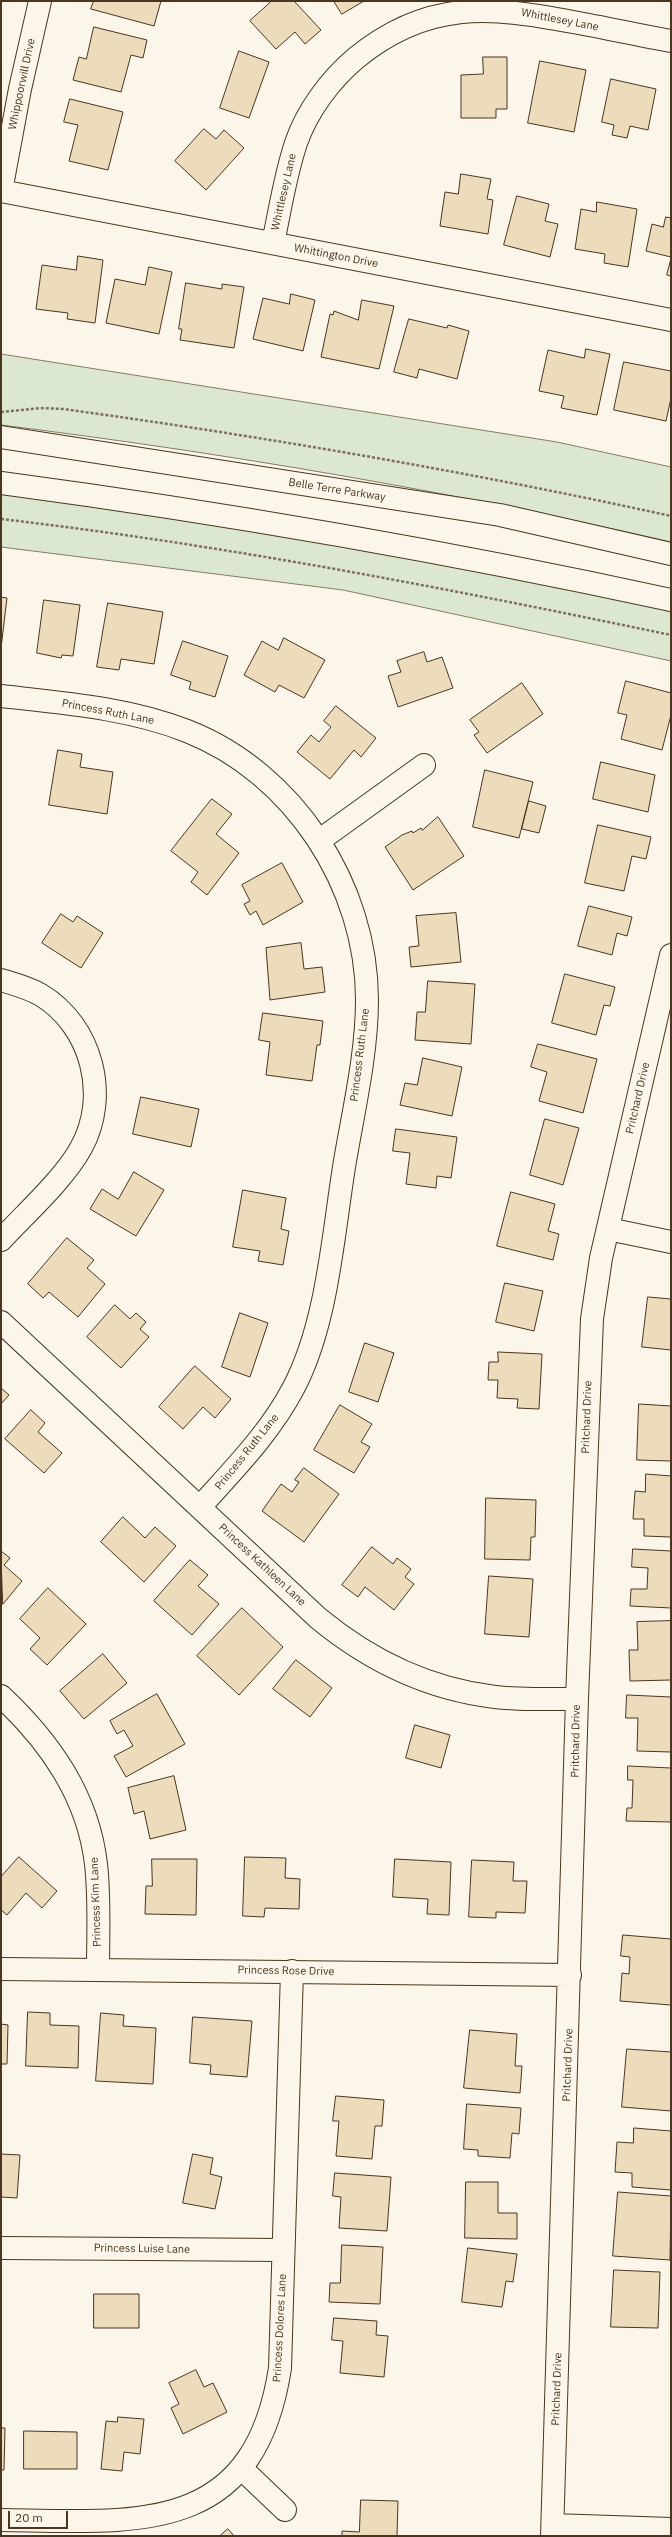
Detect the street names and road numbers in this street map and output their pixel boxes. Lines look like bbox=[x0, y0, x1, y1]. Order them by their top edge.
street label: Whittlesey Lane bbox=[520, 6, 600, 34]
street label: Whippoorwill Drive bbox=[6, 37, 38, 131]
street label: Whittlesey Lane bbox=[269, 152, 299, 232]
street label: Whittington Drive bbox=[293, 241, 379, 271]
street label: Belle Terre Parkway bbox=[288, 476, 386, 504]
street label: Princess Ruth Lane bbox=[61, 697, 155, 727]
street label: Princess Ruth Lane bbox=[348, 1008, 372, 1102]
street label: Pritchard Drive bbox=[623, 1061, 653, 1135]
street label: Pritchard Drive bbox=[579, 1380, 595, 1454]
street label: Princess Ruth Lane bbox=[212, 1411, 282, 1493]
street label: Princess Kathleen Lane bbox=[216, 1521, 308, 1609]
street label: Pritchard Drive bbox=[569, 1704, 583, 1778]
street label: Princess Kim Lane bbox=[88, 1857, 104, 1947]
street label: Princess Rose Drive bbox=[237, 1964, 335, 1978]
street label: Pritchard Drive bbox=[560, 2028, 576, 2102]
street label: Princess Luise Lane bbox=[94, 2242, 190, 2256]
street label: Princess Dolores Lane bbox=[271, 2273, 289, 2383]
street label: Pritchard Drive bbox=[549, 2352, 565, 2426]

